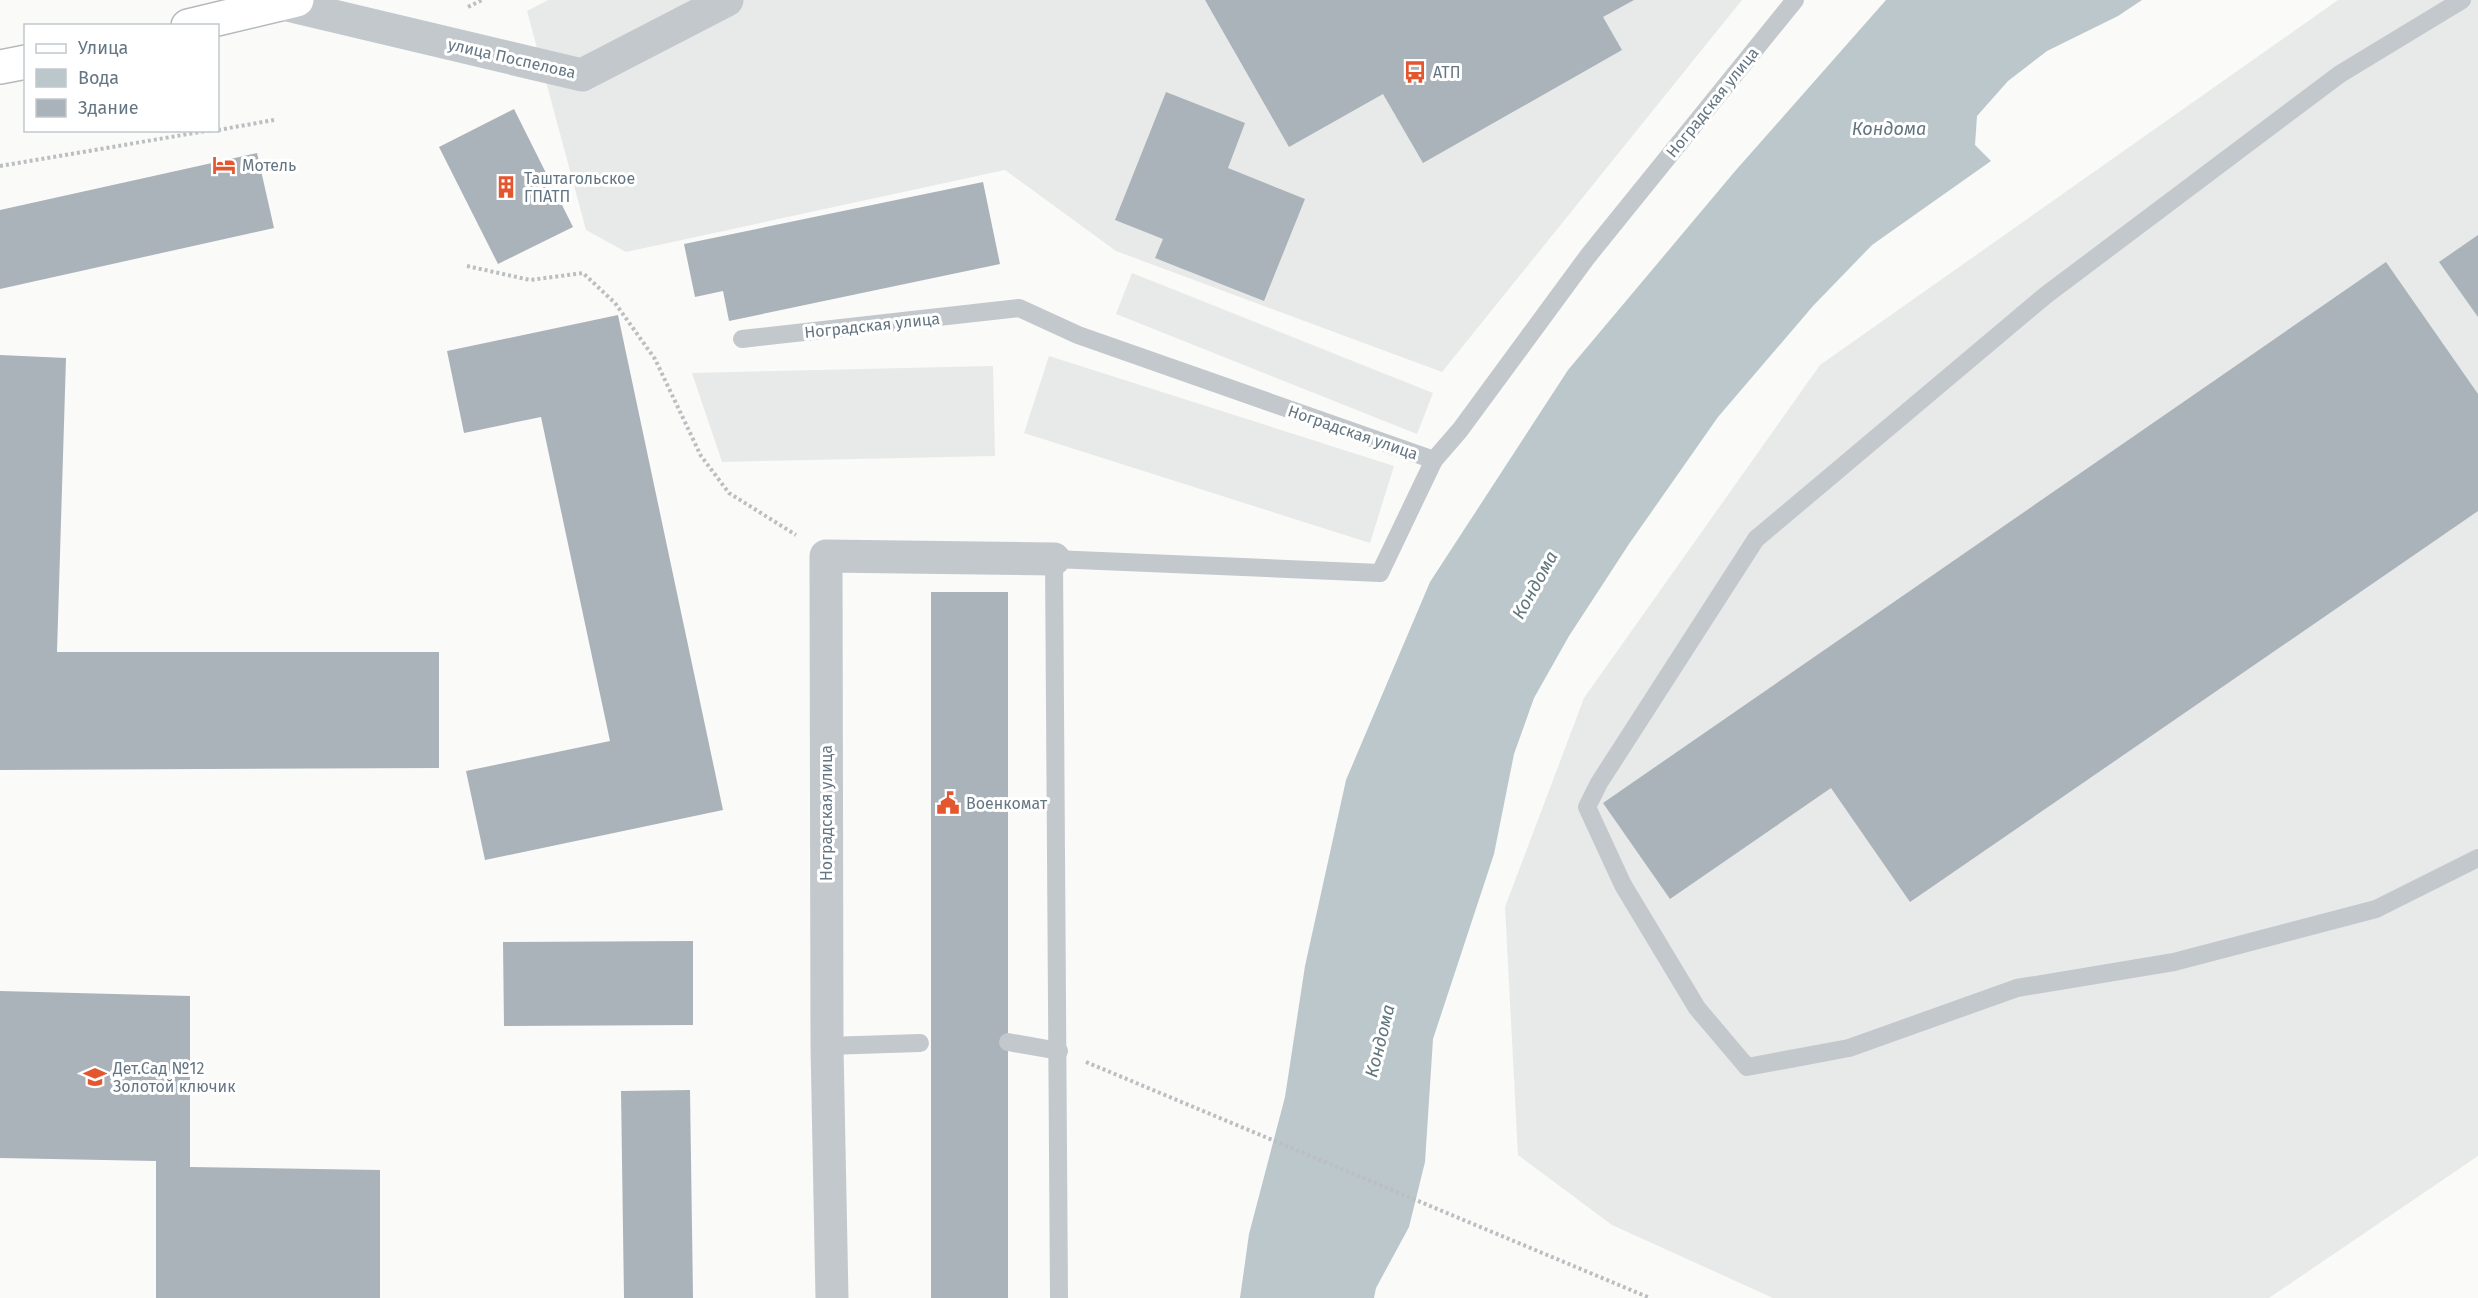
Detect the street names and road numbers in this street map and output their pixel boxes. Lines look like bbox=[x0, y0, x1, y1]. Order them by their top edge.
street label: улица Поспелова bbox=[446, 35, 578, 82]
street label: Ноградская улица bbox=[1662, 43, 1763, 161]
street label: Ноградская улица bbox=[803, 309, 941, 342]
street label: Ноградская улица bbox=[1285, 401, 1420, 464]
street label: Ноградская улица bbox=[817, 745, 836, 881]

